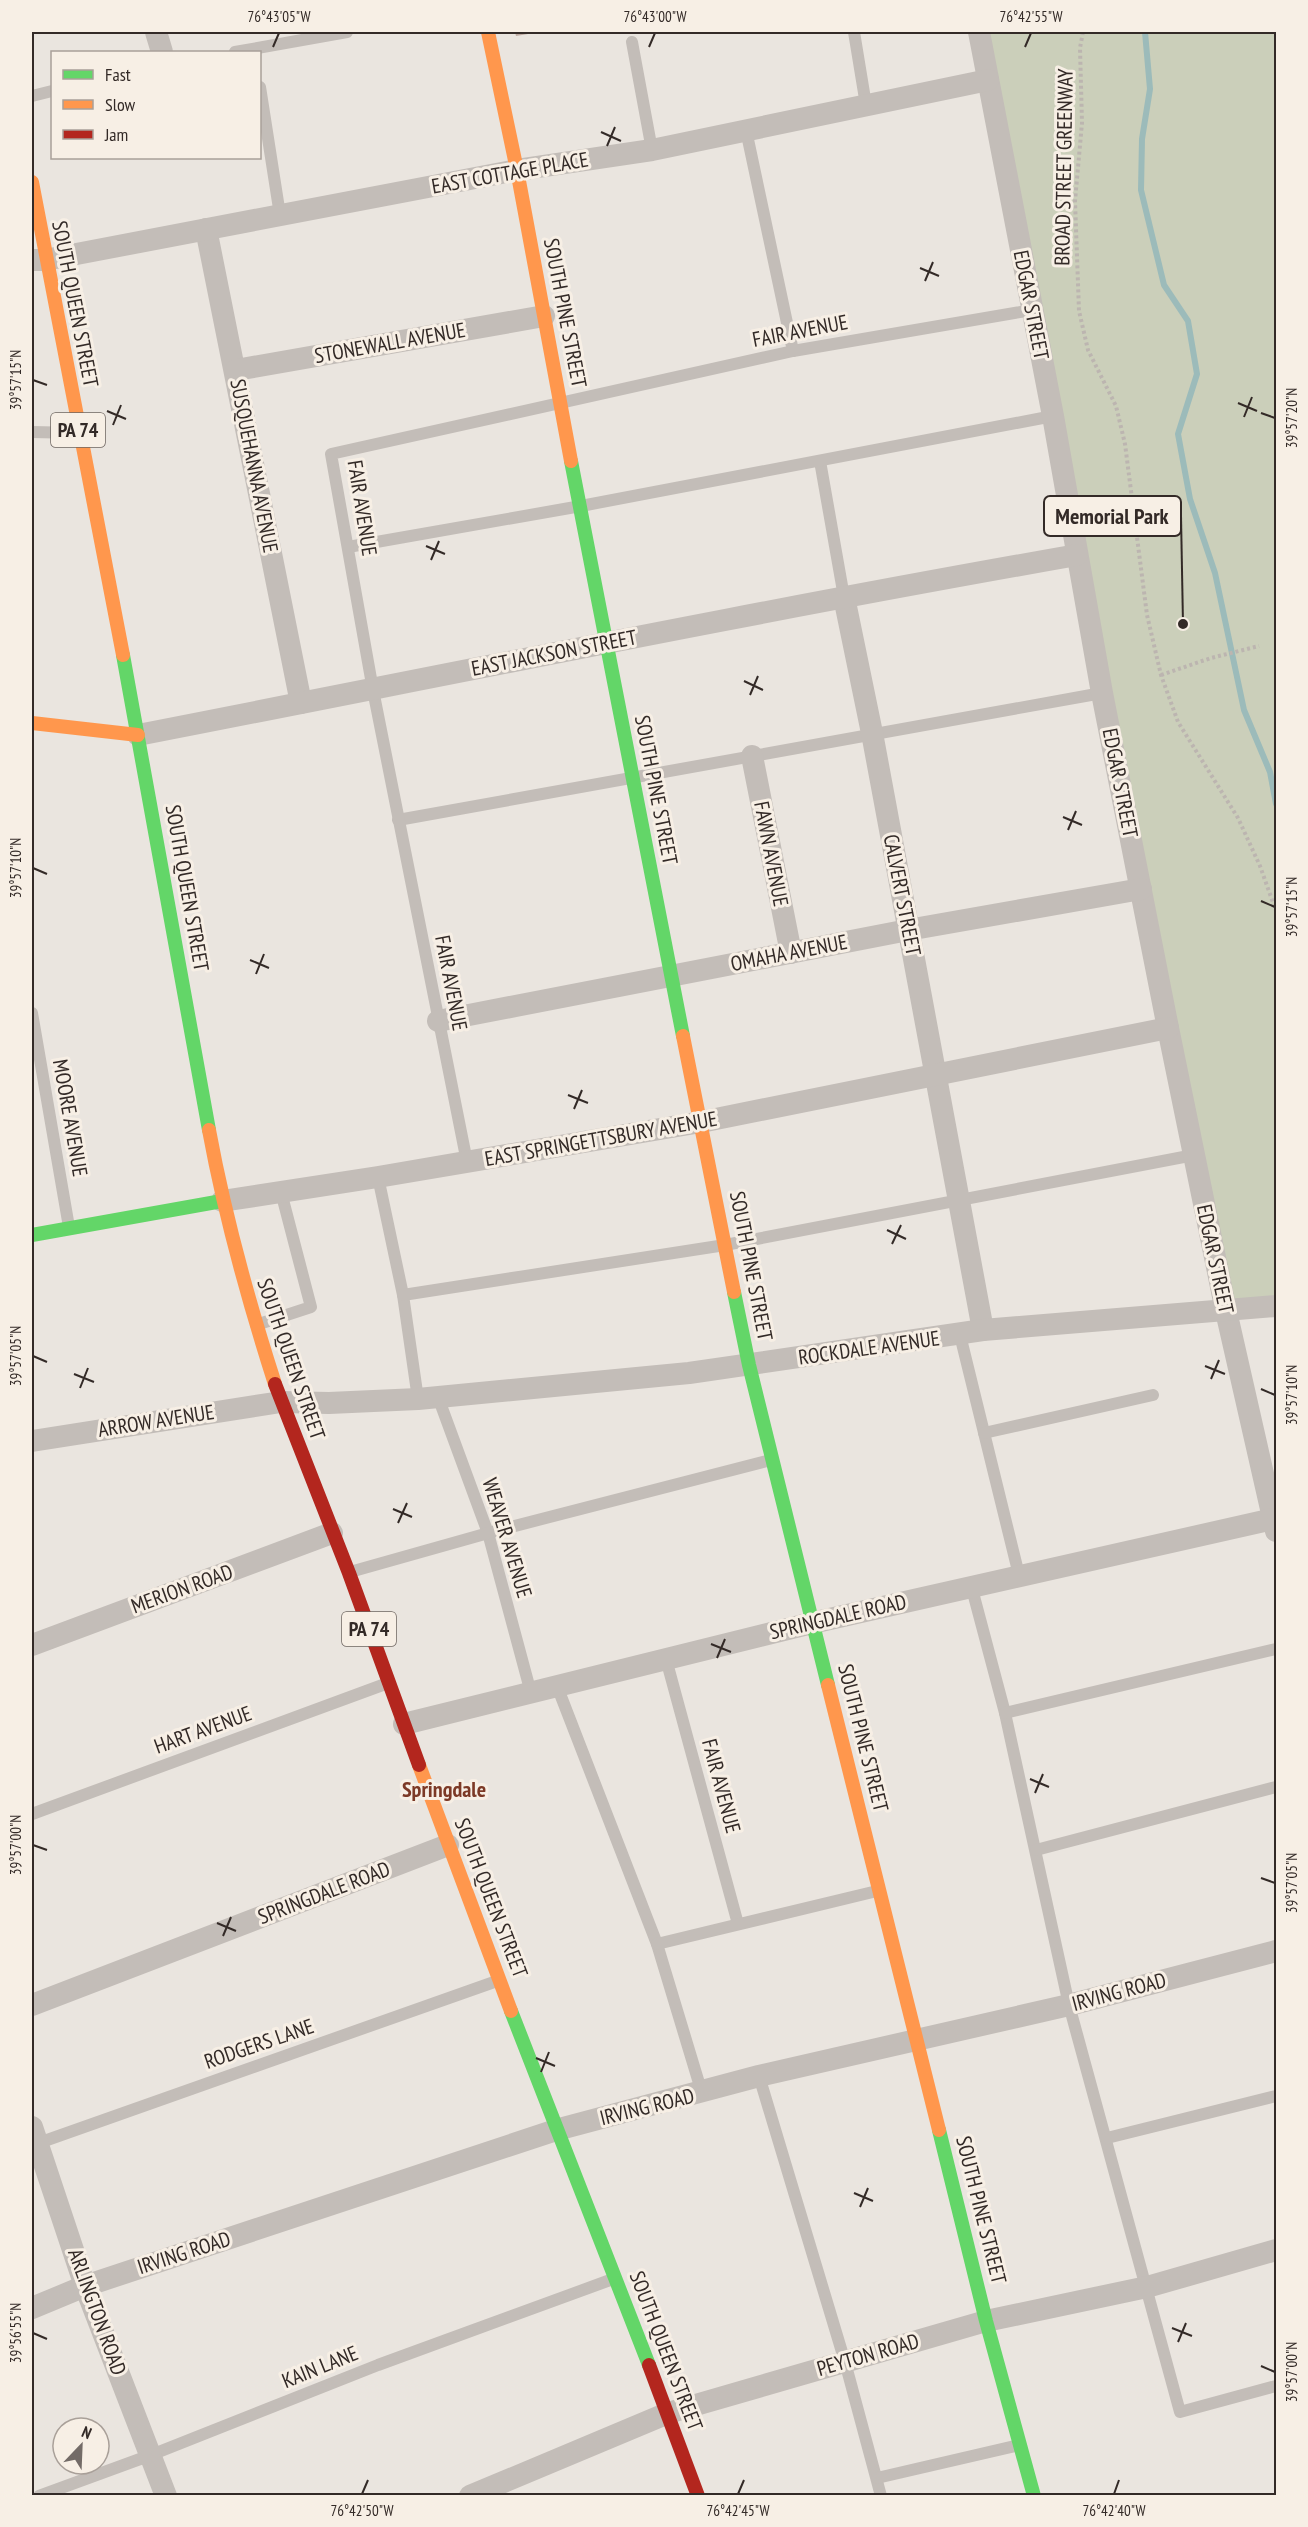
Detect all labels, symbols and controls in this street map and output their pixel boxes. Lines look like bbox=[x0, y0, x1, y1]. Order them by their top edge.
text: 76°43'05"W bbox=[247, 7, 311, 26]
text: 76°43'00"W bbox=[623, 7, 687, 26]
text: 76°42'55"W bbox=[999, 7, 1063, 26]
legend bbox=[51, 51, 261, 159]
text: Fast bbox=[105, 63, 131, 86]
street label: BROAD STREET GREENWAY bbox=[1048, 68, 1079, 266]
text: Slow bbox=[105, 93, 136, 116]
text: Jam bbox=[104, 123, 128, 146]
street label: EAST COTTAGE PLACE bbox=[429, 145, 590, 200]
street label: SOUTH QUEEN STREET bbox=[46, 219, 105, 390]
street label: SOUTH PINE STREET bbox=[538, 236, 593, 390]
street label: EDGAR STREET bbox=[1008, 248, 1055, 362]
street label: FAIR AVENUE bbox=[750, 308, 850, 353]
street label: STONEWALL AVENUE bbox=[312, 316, 467, 369]
text: 39°57'15"N bbox=[6, 350, 25, 410]
street label: SUSQUEHANNA AVENUE bbox=[224, 377, 285, 555]
text: 39°57'20"N bbox=[1282, 388, 1301, 448]
road number: PA 74 bbox=[51, 413, 105, 447]
street label: FAIR AVENUE bbox=[342, 458, 383, 558]
callout: Memorial Park bbox=[1044, 496, 1181, 536]
text: Memorial Park bbox=[1055, 502, 1170, 530]
street label: EAST JACKSON STREET bbox=[469, 623, 639, 682]
street label: SOUTH PINE STREET bbox=[629, 713, 684, 867]
street label: EDGAR STREET bbox=[1097, 726, 1144, 840]
street label: FAWN AVENUE bbox=[748, 799, 795, 909]
street label: SOUTH QUEEN STREET bbox=[160, 803, 216, 974]
street label: CALVERT STREET bbox=[878, 832, 928, 958]
text: 39°57'10"N bbox=[6, 838, 25, 898]
text: 39°57'15"N bbox=[1282, 877, 1301, 937]
street label: OMAHA AVENUE bbox=[728, 928, 850, 977]
street label: FAIR AVENUE bbox=[429, 933, 474, 1033]
street label: MOORE AVENUE bbox=[47, 1057, 94, 1179]
street label: EAST SPRINGETTSBURY AVENUE bbox=[483, 1105, 719, 1172]
street label: SOUTH PINE STREET bbox=[724, 1189, 779, 1343]
street label: EDGAR STREET bbox=[1191, 1202, 1240, 1316]
street label: SOUTH QUEEN STREET bbox=[251, 1275, 332, 1444]
street label: ROCKDALE AVENUE bbox=[797, 1324, 941, 1371]
text: 39°57'05"N bbox=[6, 1326, 25, 1386]
text: 39°57'10"N bbox=[1282, 1365, 1301, 1425]
street label: ARROW AVENUE bbox=[96, 1398, 216, 1443]
street label: WEAVER AVENUE bbox=[476, 1475, 539, 1601]
street label: MERION ROAD bbox=[127, 1558, 236, 1619]
street label: SPRINGDALE ROAD bbox=[767, 1588, 909, 1645]
road number: PA 74 bbox=[342, 1612, 396, 1646]
street label: SOUTH PINE STREET bbox=[832, 1661, 895, 1815]
street label: HART AVENUE bbox=[150, 1699, 255, 1760]
street label: FAIR AVENUE bbox=[696, 1736, 747, 1836]
district label: Springdale bbox=[402, 1775, 486, 1803]
street label: SOUTH QUEEN STREET bbox=[449, 1814, 535, 1982]
text: 39°57'00"N bbox=[6, 1815, 25, 1875]
text: 39°57'05"N bbox=[1282, 1853, 1301, 1913]
street label: SPRINGDALE ROAD bbox=[254, 1855, 394, 1930]
street label: IRVING ROAD bbox=[1069, 1966, 1169, 2017]
street label: RODGERS LANE bbox=[201, 2012, 317, 2075]
street label: IRVING ROAD bbox=[597, 2082, 697, 2131]
street label: SOUTH PINE STREET bbox=[950, 2133, 1013, 2287]
street label: IRVING ROAD bbox=[134, 2225, 234, 2280]
street label: ARLINGTON ROAD bbox=[62, 2245, 133, 2379]
street label: SOUTH QUEEN STREET bbox=[624, 2267, 710, 2435]
text: 39°56'55"N bbox=[6, 2303, 25, 2363]
street label: PEYTON ROAD bbox=[814, 2327, 922, 2382]
street label: KAIN LANE bbox=[278, 2339, 362, 2394]
text: 39°57'00"N bbox=[1282, 2342, 1301, 2402]
north arrow bbox=[51, 2416, 111, 2476]
text: N bbox=[79, 2421, 95, 2443]
text: 76°42'50"W bbox=[330, 2501, 394, 2520]
text: 76°42'45"W bbox=[706, 2501, 770, 2520]
text: 76°42'40"W bbox=[1082, 2501, 1146, 2520]

